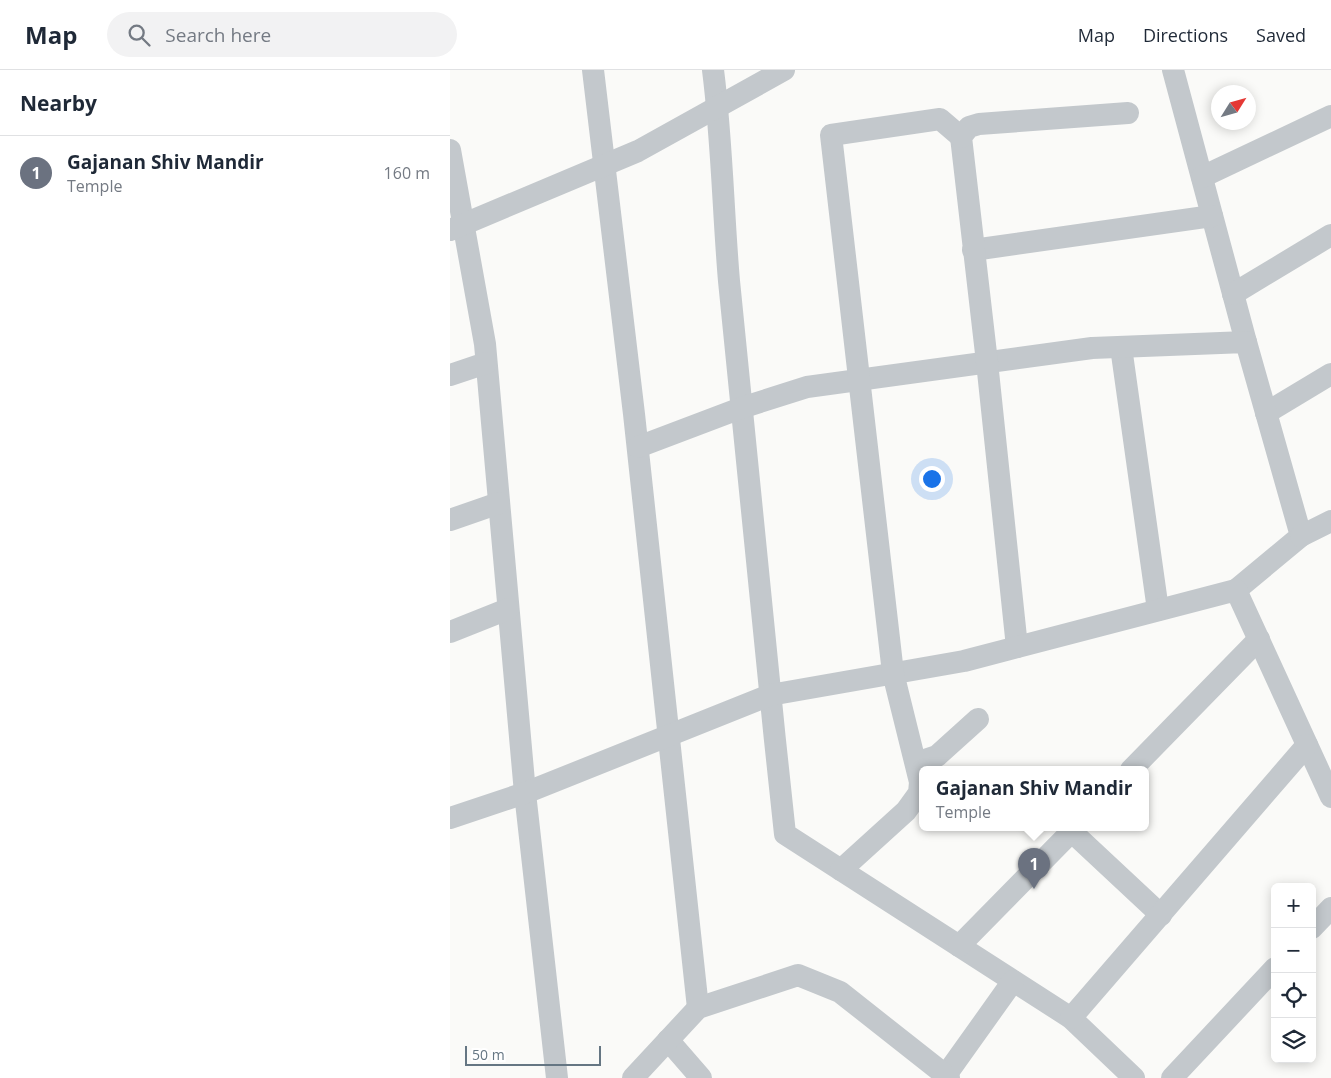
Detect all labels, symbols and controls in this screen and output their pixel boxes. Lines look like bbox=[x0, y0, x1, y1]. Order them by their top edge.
search box bbox=[107, 12, 457, 57]
text: Map bbox=[25, 18, 77, 51]
icon: search bbox=[125, 21, 153, 49]
text: Search here bbox=[165, 22, 271, 48]
text: Map bbox=[1078, 23, 1115, 47]
text: Directions bbox=[1143, 23, 1228, 47]
text: Saved bbox=[1256, 23, 1306, 47]
north arrow bbox=[1211, 85, 1256, 130]
text: Nearby bbox=[20, 89, 97, 117]
text: Gajanan Shiv Mandir bbox=[67, 149, 264, 175]
text: 1 bbox=[31, 162, 41, 184]
text: 160 m bbox=[384, 162, 430, 184]
text: Temple bbox=[67, 175, 122, 197]
your location bbox=[919, 466, 945, 492]
popup bbox=[919, 766, 1149, 831]
text: Gajanan Shiv Mandir bbox=[936, 775, 1132, 801]
text: Temple bbox=[936, 801, 991, 823]
pin: 1 bbox=[1018, 848, 1050, 889]
map controls bbox=[1271, 883, 1316, 1063]
button: + bbox=[1271, 883, 1316, 928]
button: − bbox=[1271, 928, 1316, 973]
button: locate bbox=[1271, 973, 1316, 1018]
button: layers bbox=[1271, 1018, 1316, 1063]
scale bar bbox=[465, 1043, 601, 1066]
text: 50 m bbox=[472, 1045, 505, 1064]

